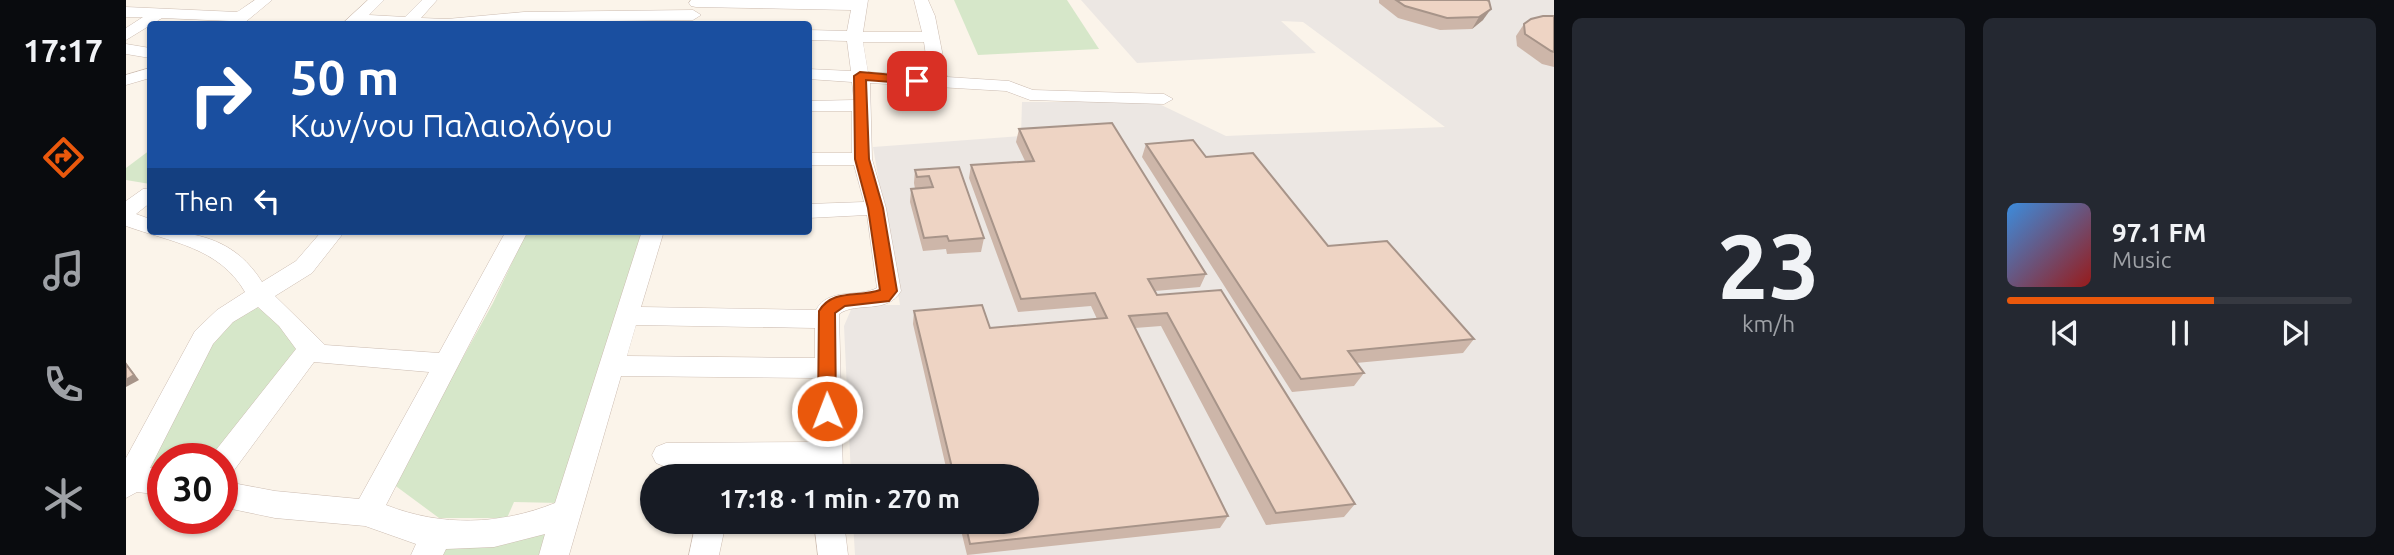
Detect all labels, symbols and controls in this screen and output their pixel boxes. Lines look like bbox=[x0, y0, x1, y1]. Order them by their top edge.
text: 17:17 bbox=[23, 32, 103, 68]
icon: right bbox=[175, 49, 266, 140]
text: 50 m bbox=[290, 49, 399, 104]
pin bbox=[887, 51, 947, 111]
icon: arrive bbox=[898, 62, 936, 100]
text: Κων/νου Παλαιολόγου bbox=[290, 107, 613, 143]
icon: directions bbox=[39, 133, 88, 182]
icon: left bbox=[248, 182, 286, 220]
text: Then bbox=[175, 187, 234, 216]
text: 23 bbox=[1717, 214, 1820, 316]
text: 97.1 FM bbox=[2112, 218, 2206, 247]
icon: music bbox=[39, 246, 88, 295]
text: Music bbox=[2112, 247, 2171, 272]
text: km/h bbox=[1742, 311, 1795, 336]
icon: previous bbox=[2046, 314, 2084, 352]
icon: pause bbox=[2161, 314, 2199, 352]
icon: next bbox=[2276, 314, 2314, 352]
icon: phone bbox=[39, 360, 88, 409]
position arrow bbox=[790, 374, 864, 448]
speed limit sign: 30 bbox=[147, 443, 238, 534]
icon: climate bbox=[39, 474, 88, 523]
text: 17:18 · 1 min · 270 m bbox=[719, 484, 960, 513]

